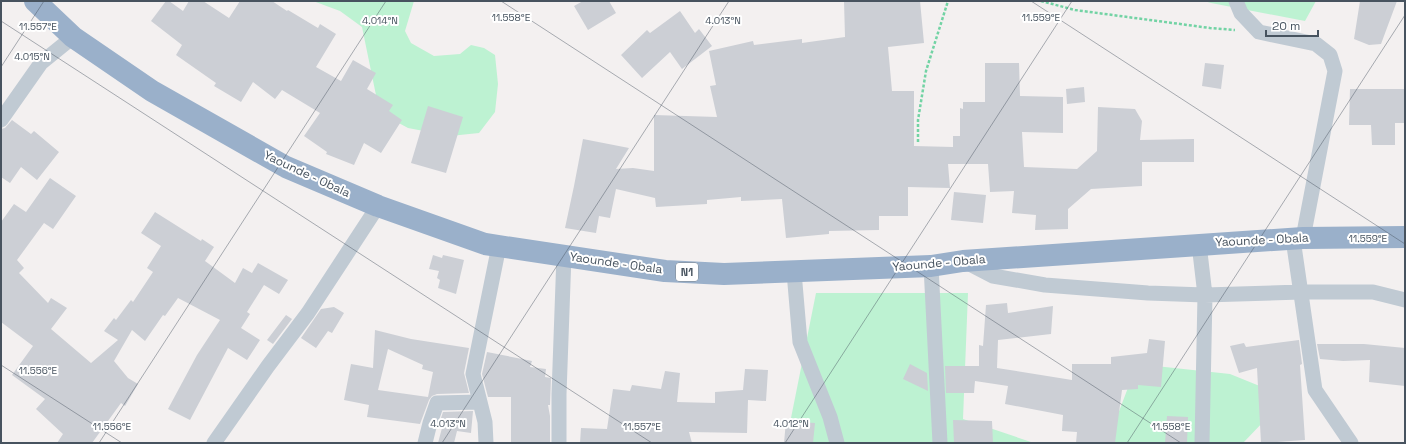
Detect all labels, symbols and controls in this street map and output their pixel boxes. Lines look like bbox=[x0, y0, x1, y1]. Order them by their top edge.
text: 11.558°E bbox=[492, 11, 531, 24]
text: 11.559°E bbox=[1022, 11, 1061, 24]
scale bar bbox=[1266, 12, 1318, 38]
text: 4.014°N bbox=[362, 14, 398, 27]
text: 4.013°N bbox=[705, 14, 741, 27]
text: 20 m bbox=[1272, 18, 1300, 34]
text: 11.557°E bbox=[19, 20, 57, 33]
text: 4.015°N bbox=[14, 50, 50, 63]
street label: Yaounde - Obala bbox=[261, 147, 353, 201]
street label: Yaounde - Obala bbox=[1215, 230, 1309, 250]
text: 11.559°E bbox=[1349, 232, 1388, 245]
street label: Yaounde - Obala bbox=[569, 249, 663, 277]
street label: Yaounde - Obala bbox=[892, 251, 986, 275]
road number: N1 bbox=[676, 263, 698, 281]
text: 11.556°E bbox=[19, 364, 58, 377]
text: 4.013°N bbox=[430, 417, 466, 430]
text: 4.012°N bbox=[773, 417, 809, 430]
text: 11.556°E bbox=[93, 420, 132, 433]
text: 11.557°E bbox=[623, 420, 661, 433]
text: 11.558°E bbox=[1152, 420, 1191, 433]

